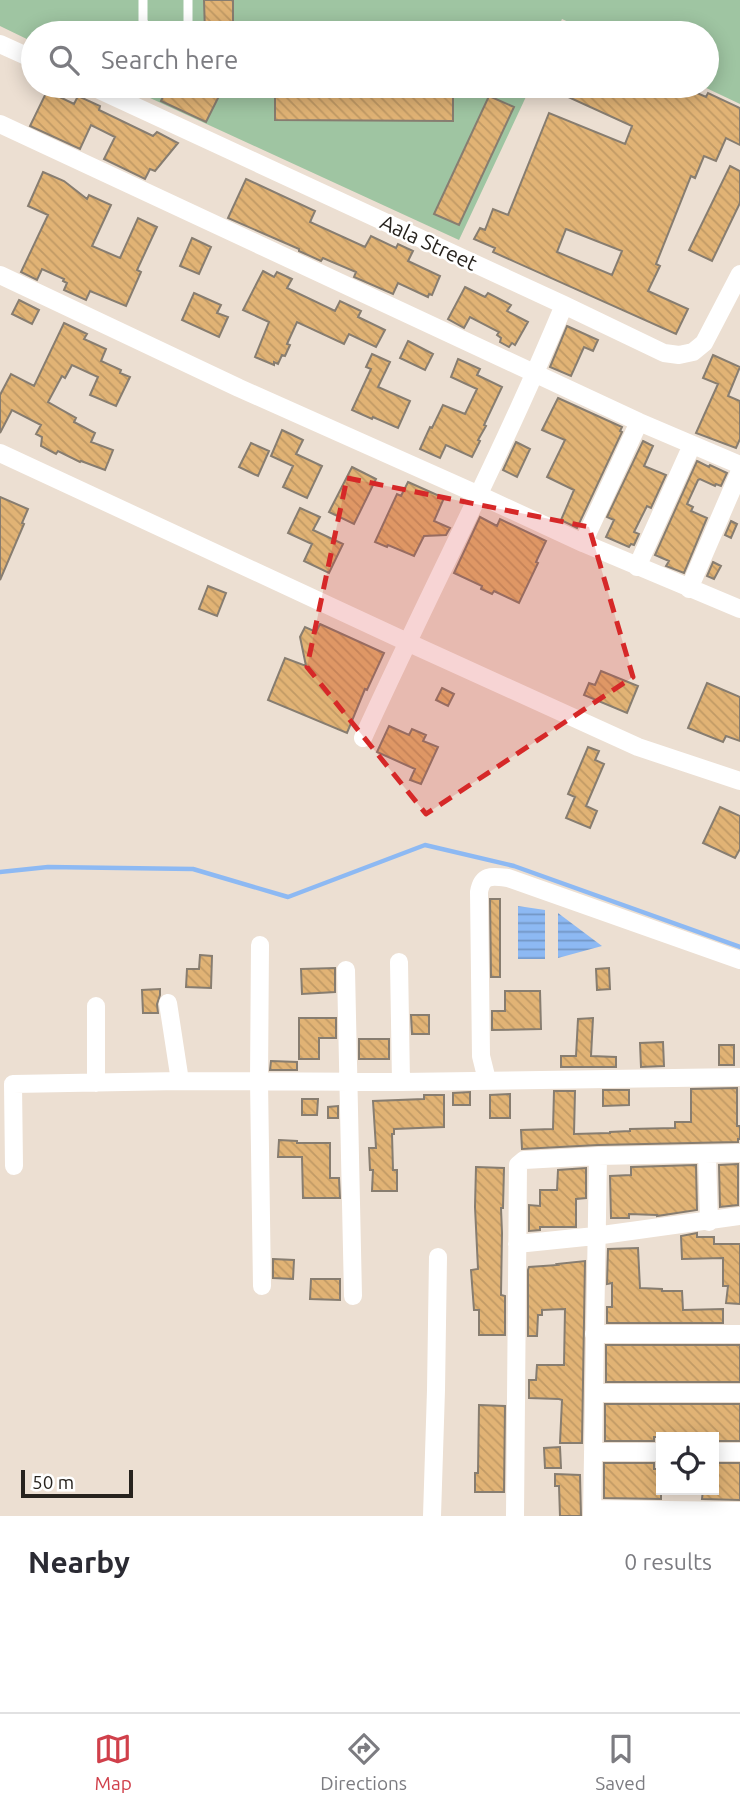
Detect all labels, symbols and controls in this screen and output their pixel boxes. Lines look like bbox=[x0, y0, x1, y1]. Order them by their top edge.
search box bbox=[21, 21, 719, 98]
icon: search bbox=[45, 41, 83, 79]
text: Search here bbox=[101, 45, 238, 74]
street label: Aala Street bbox=[377, 209, 481, 275]
map controls bbox=[656, 1432, 719, 1495]
button: locate bbox=[656, 1432, 719, 1495]
scale bar bbox=[21, 1467, 133, 1499]
text: 50 m bbox=[32, 1471, 74, 1493]
text: Nearby bbox=[28, 1545, 130, 1579]
text: 0 results bbox=[624, 1549, 712, 1574]
tab: Map bbox=[94, 1730, 132, 1794]
tab: Directions bbox=[320, 1730, 407, 1794]
tab: Saved bbox=[595, 1730, 646, 1794]

